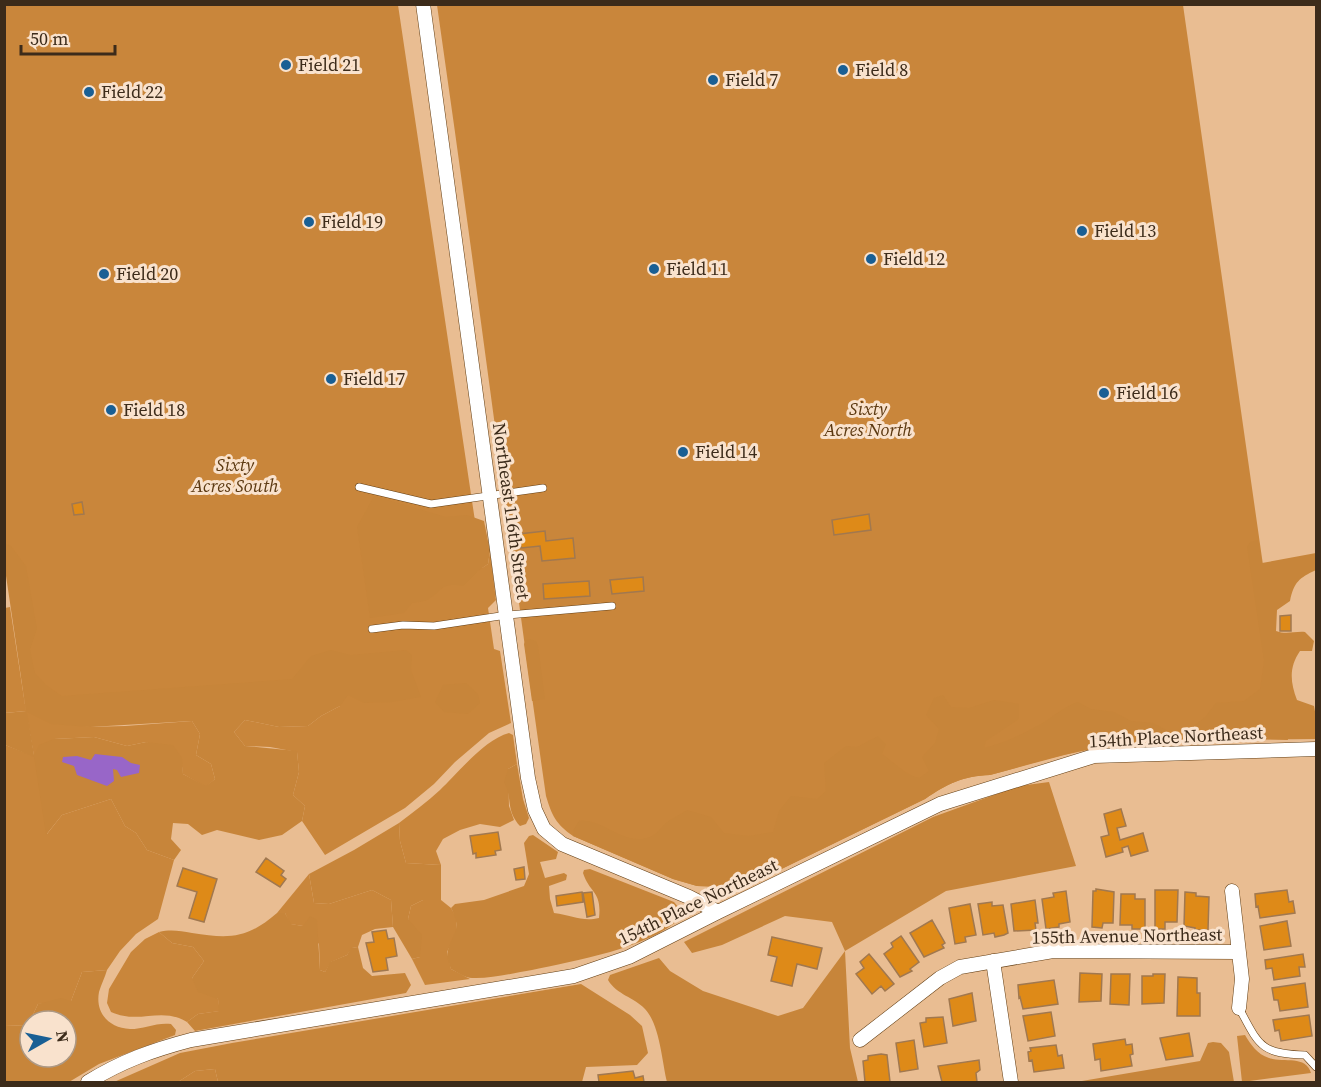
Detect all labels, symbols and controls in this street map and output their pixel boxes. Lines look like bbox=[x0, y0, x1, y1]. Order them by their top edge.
scale bar bbox=[21, 18, 116, 56]
text: 50 m bbox=[30, 26, 68, 51]
place label: Field 21 bbox=[298, 52, 360, 77]
place label: Field 8 bbox=[855, 57, 908, 82]
marker: Field 21 bbox=[279, 58, 293, 72]
marker: Field 8 bbox=[836, 63, 850, 77]
place label: Field 7 bbox=[725, 67, 778, 92]
marker: Field 7 bbox=[706, 73, 720, 87]
place label: Field 22 bbox=[101, 79, 163, 104]
marker: Field 22 bbox=[82, 85, 96, 99]
place label: Field 19 bbox=[321, 209, 383, 234]
marker: Field 19 bbox=[302, 215, 316, 229]
place label: Field 13 bbox=[1094, 218, 1156, 243]
marker: Field 13 bbox=[1075, 224, 1089, 238]
place label: Field 12 bbox=[883, 246, 945, 271]
marker: Field 12 bbox=[864, 252, 878, 266]
place label: Field 11 bbox=[666, 256, 728, 281]
place label: Field 20 bbox=[116, 261, 178, 286]
marker: Field 11 bbox=[647, 262, 661, 276]
marker: Field 20 bbox=[97, 267, 111, 281]
place label: Field 17 bbox=[343, 366, 405, 391]
marker: Field 17 bbox=[324, 372, 338, 386]
place label: Field 16 bbox=[1116, 380, 1178, 405]
marker: Field 16 bbox=[1097, 386, 1111, 400]
park label: Sixty Acres North bbox=[823, 396, 912, 442]
place label: Field 18 bbox=[123, 397, 185, 422]
marker: Field 18 bbox=[104, 403, 118, 417]
street label: Northeast 116th Street bbox=[487, 421, 536, 601]
place label: Field 14 bbox=[695, 439, 757, 464]
marker: Field 14 bbox=[676, 445, 690, 459]
park label: Sixty Acres South bbox=[190, 452, 279, 498]
street label: 154th Place Northeast bbox=[1088, 719, 1264, 754]
street label: 154th Place Northeast bbox=[614, 852, 782, 951]
street label: 155th Avenue Northeast bbox=[1032, 921, 1223, 950]
north arrow bbox=[18, 1009, 78, 1069]
text: N bbox=[51, 1029, 75, 1044]

